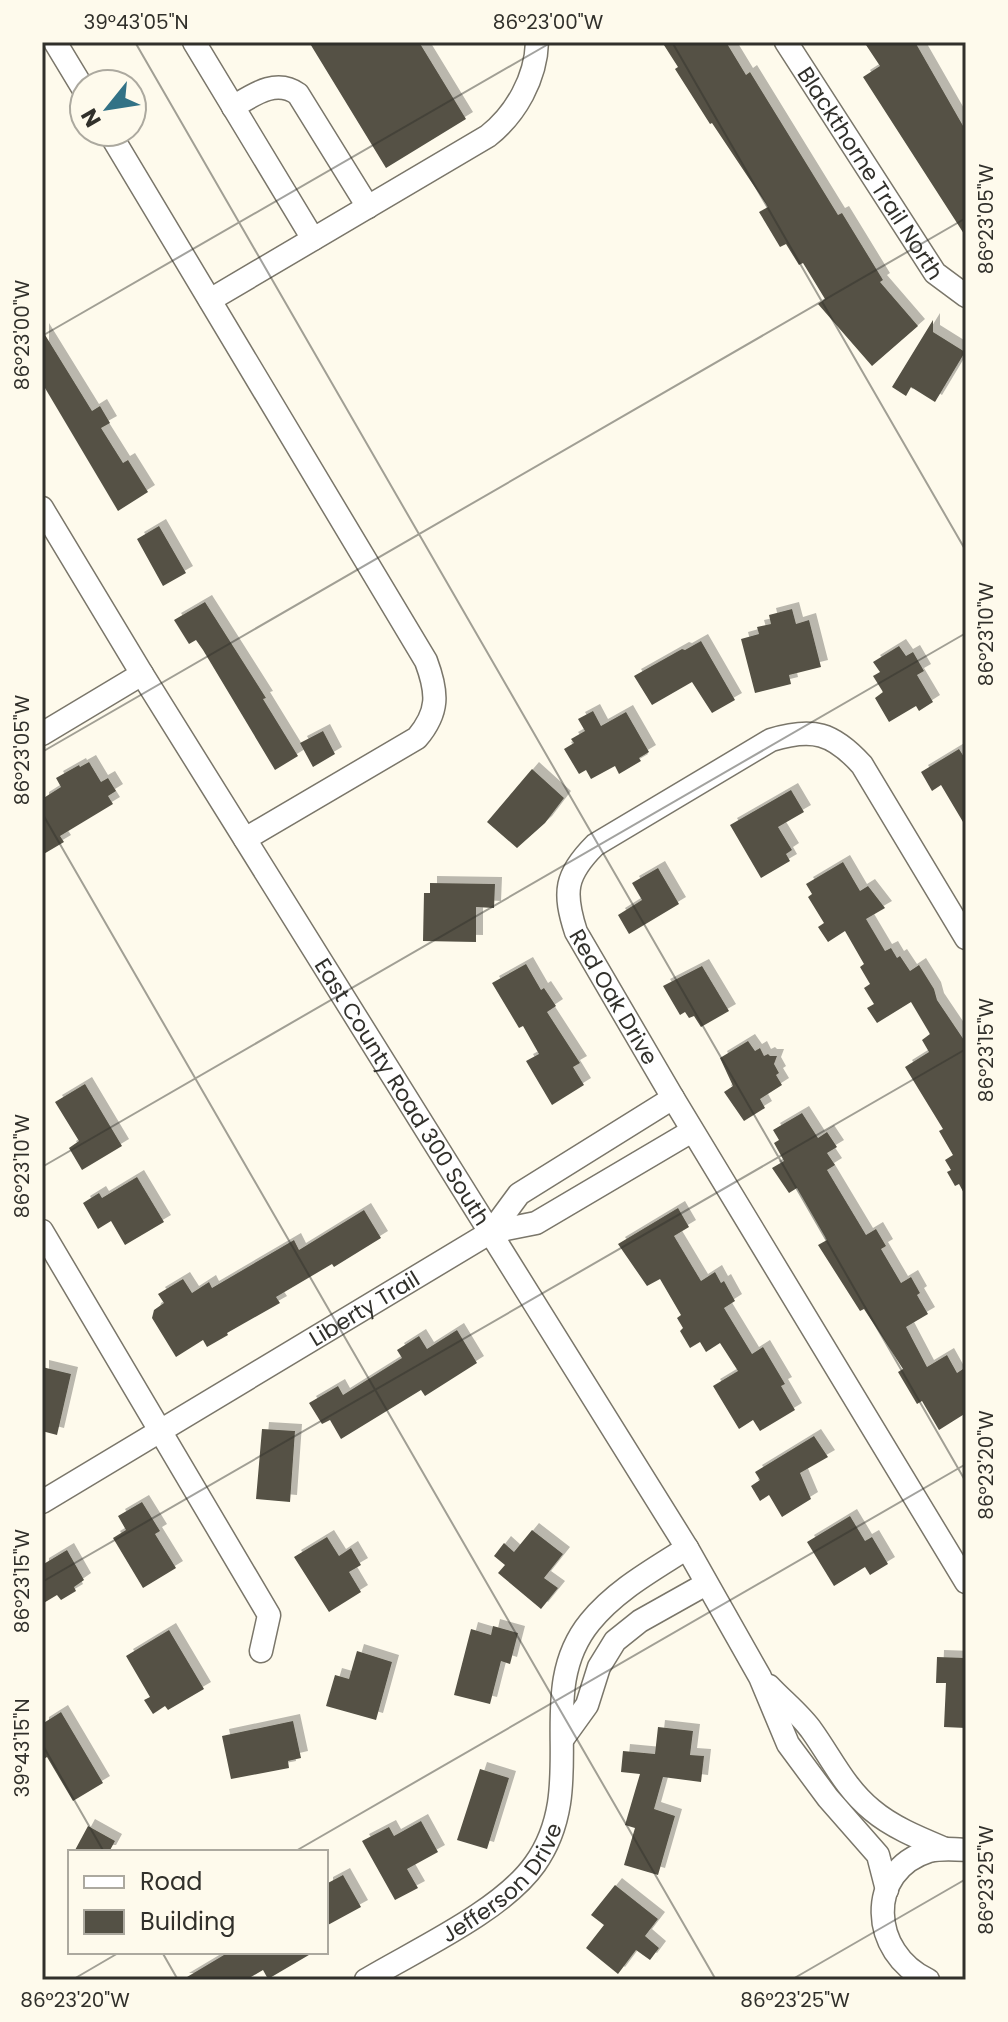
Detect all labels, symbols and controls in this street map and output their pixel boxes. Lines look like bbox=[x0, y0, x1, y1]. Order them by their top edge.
text: 39°43'05"N bbox=[83, 8, 189, 36]
text: 86°23'00"W bbox=[493, 8, 604, 36]
street label: Blackthorne Trail North bbox=[790, 61, 950, 286]
north arrow bbox=[68, 68, 148, 148]
text: N bbox=[74, 103, 109, 133]
text: 86°23'05"W bbox=[972, 163, 1000, 274]
text: 86°23'00"W bbox=[8, 279, 36, 390]
text: 86°23'10"W bbox=[972, 581, 1000, 686]
text: 86°23'05"W bbox=[8, 694, 36, 805]
street label: Red Oak Drive bbox=[562, 923, 665, 1071]
street label: East County Road 300 South bbox=[307, 952, 497, 1232]
text: 86°23'15"W bbox=[972, 997, 1000, 1102]
text: 86°23'10"W bbox=[8, 1113, 36, 1218]
street label: Liberty Trail bbox=[303, 1263, 426, 1354]
text: 86°23'20"W bbox=[972, 1410, 1000, 1520]
text: 86°23'15"W bbox=[8, 1528, 36, 1633]
text: 39°43'15"N bbox=[8, 1699, 36, 1797]
street label: Jefferson Drive bbox=[436, 1819, 570, 1950]
text: 86°23'25"W bbox=[972, 1825, 1000, 1935]
legend bbox=[68, 1850, 328, 1954]
text: Road bbox=[140, 1865, 202, 1898]
text: Building bbox=[140, 1905, 236, 1938]
text: 86°23'20"W bbox=[20, 1986, 130, 2014]
text: 86°23'25"W bbox=[740, 1986, 850, 2014]

